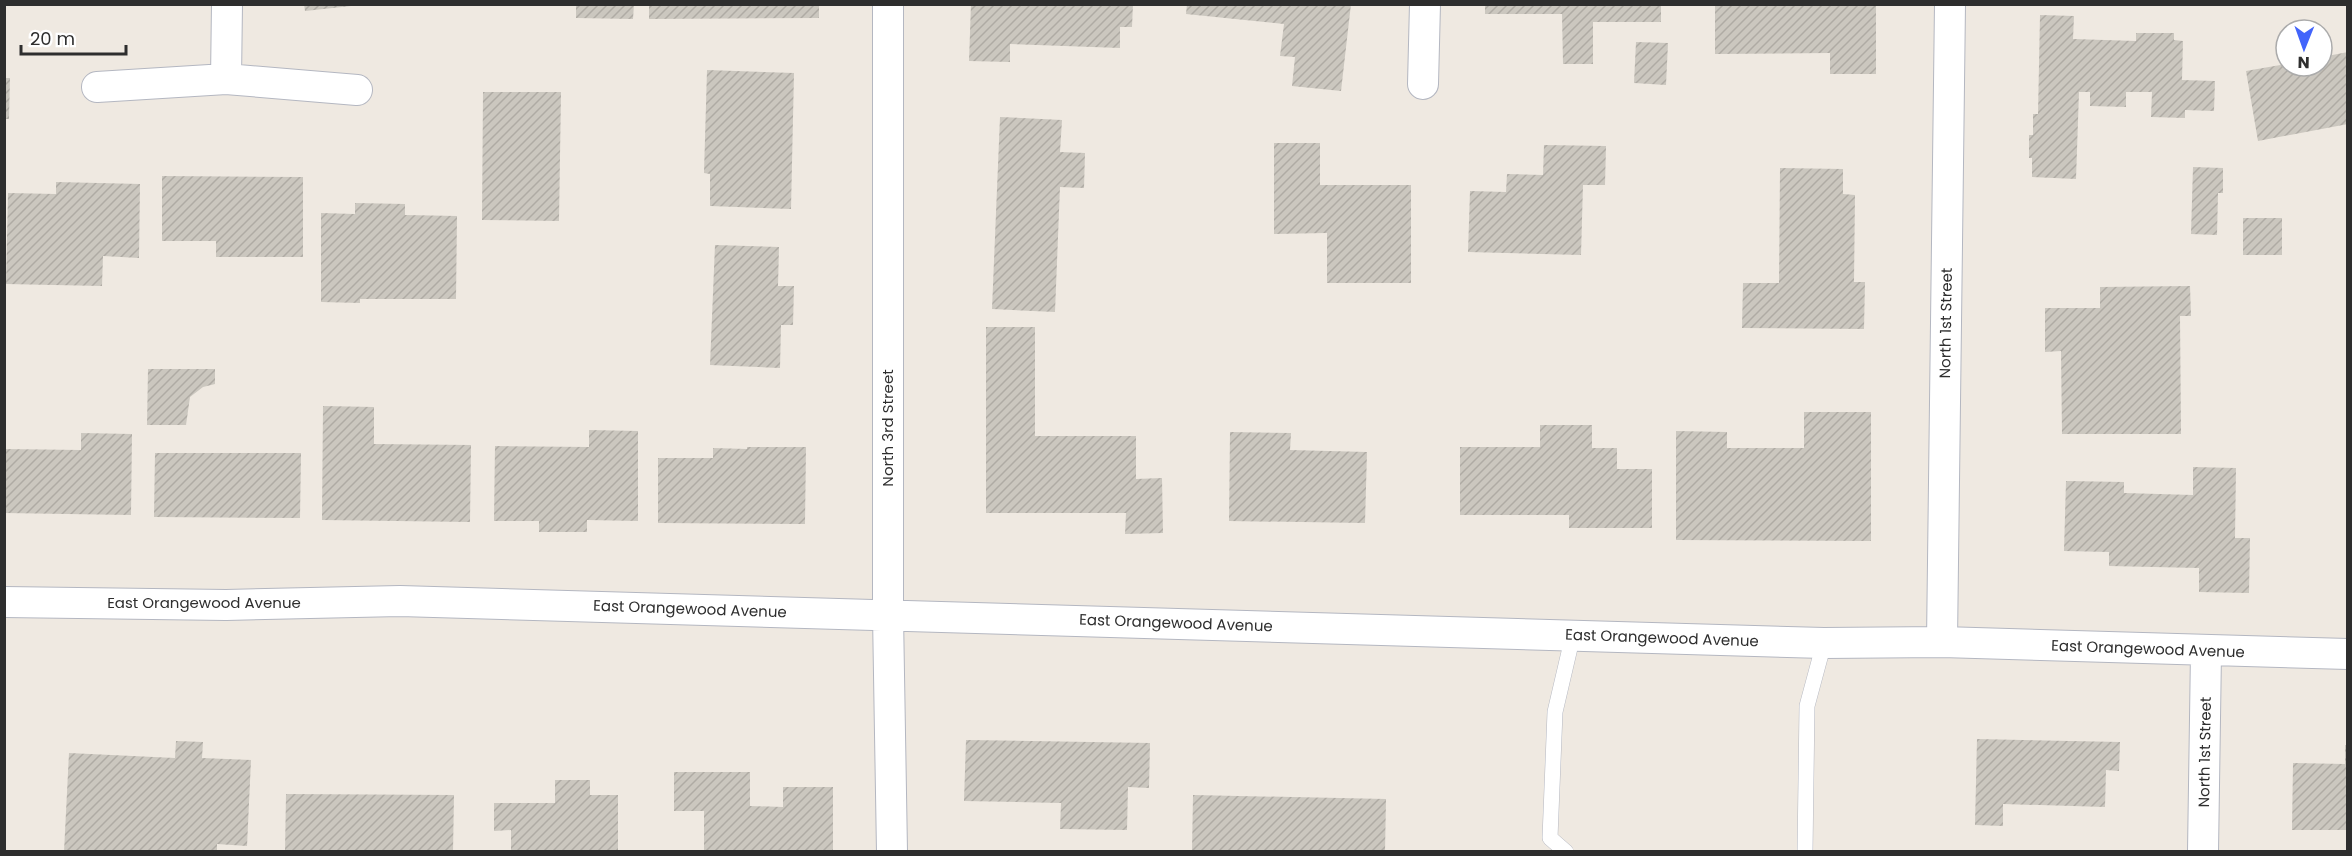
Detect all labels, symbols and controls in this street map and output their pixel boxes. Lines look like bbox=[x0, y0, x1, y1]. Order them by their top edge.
scale bar bbox=[21, 18, 126, 56]
north arrow bbox=[2274, 18, 2334, 78]
text: 20 m bbox=[30, 26, 75, 51]
text: N bbox=[2298, 51, 2310, 74]
street label: North 1st Street bbox=[1934, 267, 1957, 379]
street label: North 3rd Street bbox=[877, 369, 898, 487]
street label: East Orangewood Avenue bbox=[107, 592, 301, 613]
street label: East Orangewood Avenue bbox=[593, 595, 787, 622]
street label: East Orangewood Avenue bbox=[1079, 609, 1273, 636]
street label: East Orangewood Avenue bbox=[1565, 624, 1759, 651]
street label: East Orangewood Avenue bbox=[2051, 635, 2245, 662]
street label: North 1st Street bbox=[2193, 696, 2216, 808]

